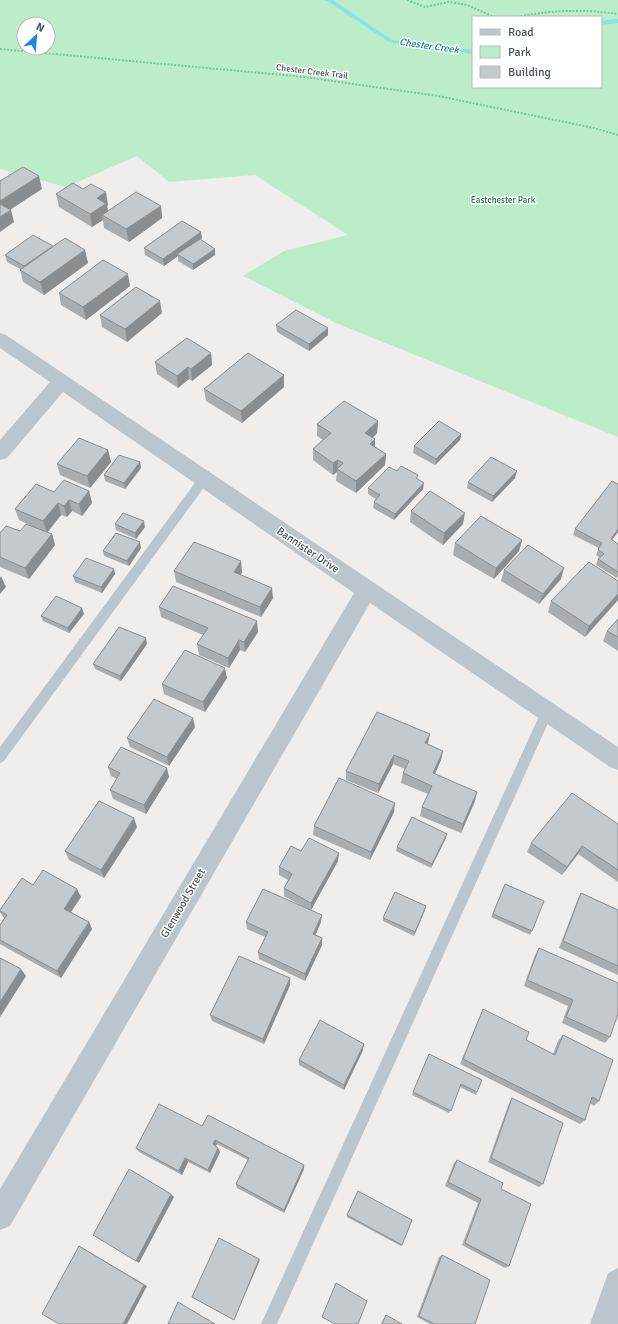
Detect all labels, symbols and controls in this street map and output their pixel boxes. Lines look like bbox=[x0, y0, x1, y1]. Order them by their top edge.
north arrow bbox=[16, 16, 56, 56]
legend bbox=[472, 16, 602, 88]
text: N bbox=[34, 20, 46, 35]
text: Road bbox=[508, 25, 534, 40]
water label: Chester Creek bbox=[399, 36, 460, 56]
text: Park bbox=[508, 45, 531, 60]
street label: Chester Creek Trail bbox=[275, 62, 349, 82]
text: Building bbox=[508, 65, 551, 80]
park label: Eastchester Park bbox=[471, 195, 536, 206]
street label: Bannister Drive bbox=[274, 524, 342, 576]
street label: Glenwood Street bbox=[158, 866, 208, 940]

